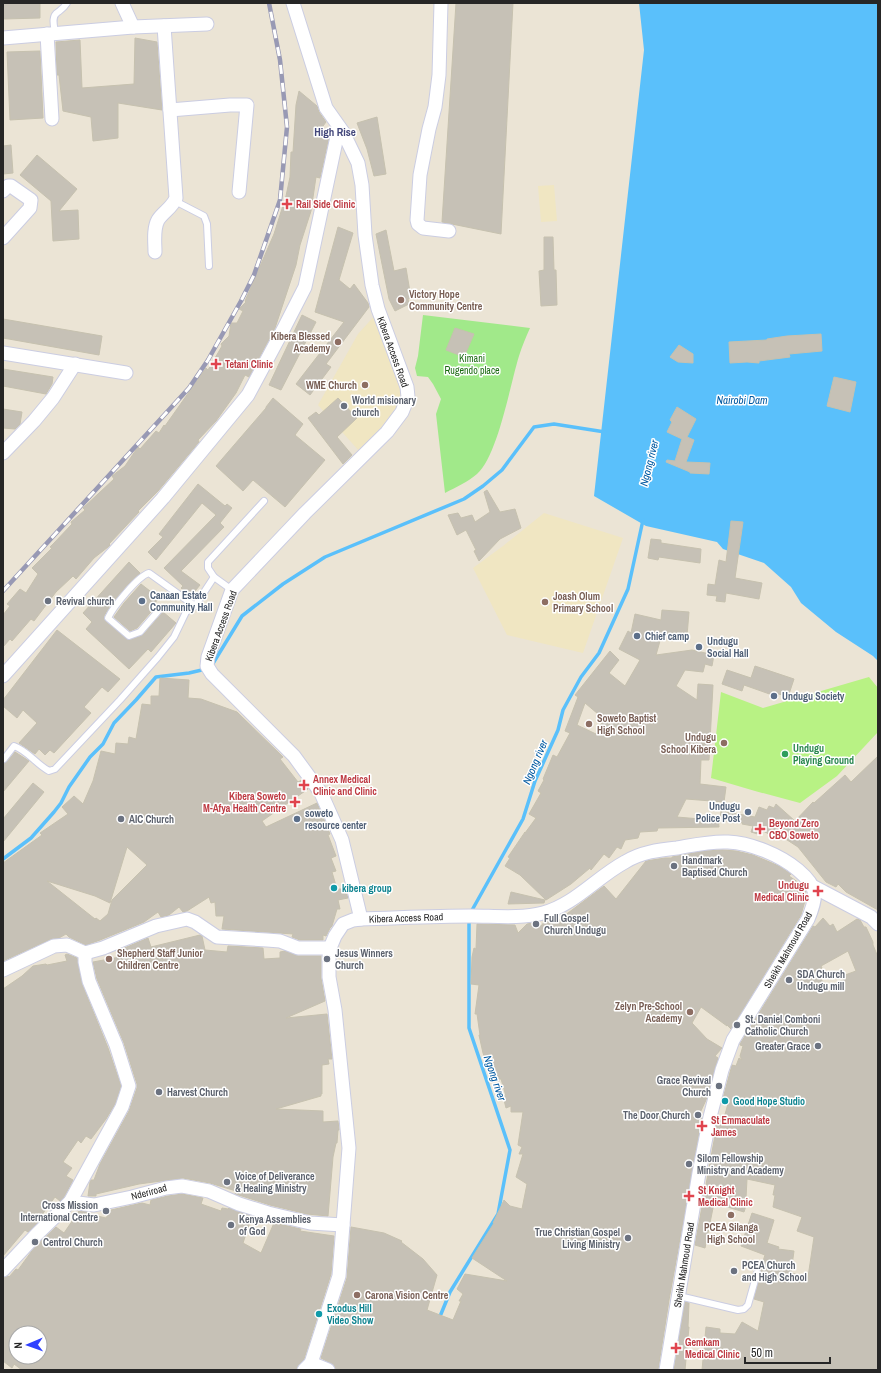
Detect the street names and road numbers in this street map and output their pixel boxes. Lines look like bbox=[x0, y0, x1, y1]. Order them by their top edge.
street label: Kibera Access Road bbox=[374, 315, 412, 389]
street label: Kibera Access Road bbox=[202, 589, 240, 663]
street label: Sheikh Mahmoud Road bbox=[761, 909, 815, 991]
street label: Kibera Access Road bbox=[369, 910, 443, 926]
street label: Nderiroad bbox=[130, 1181, 168, 1203]
street label: Sheikh Mahmoud Road bbox=[671, 1221, 697, 1309]

